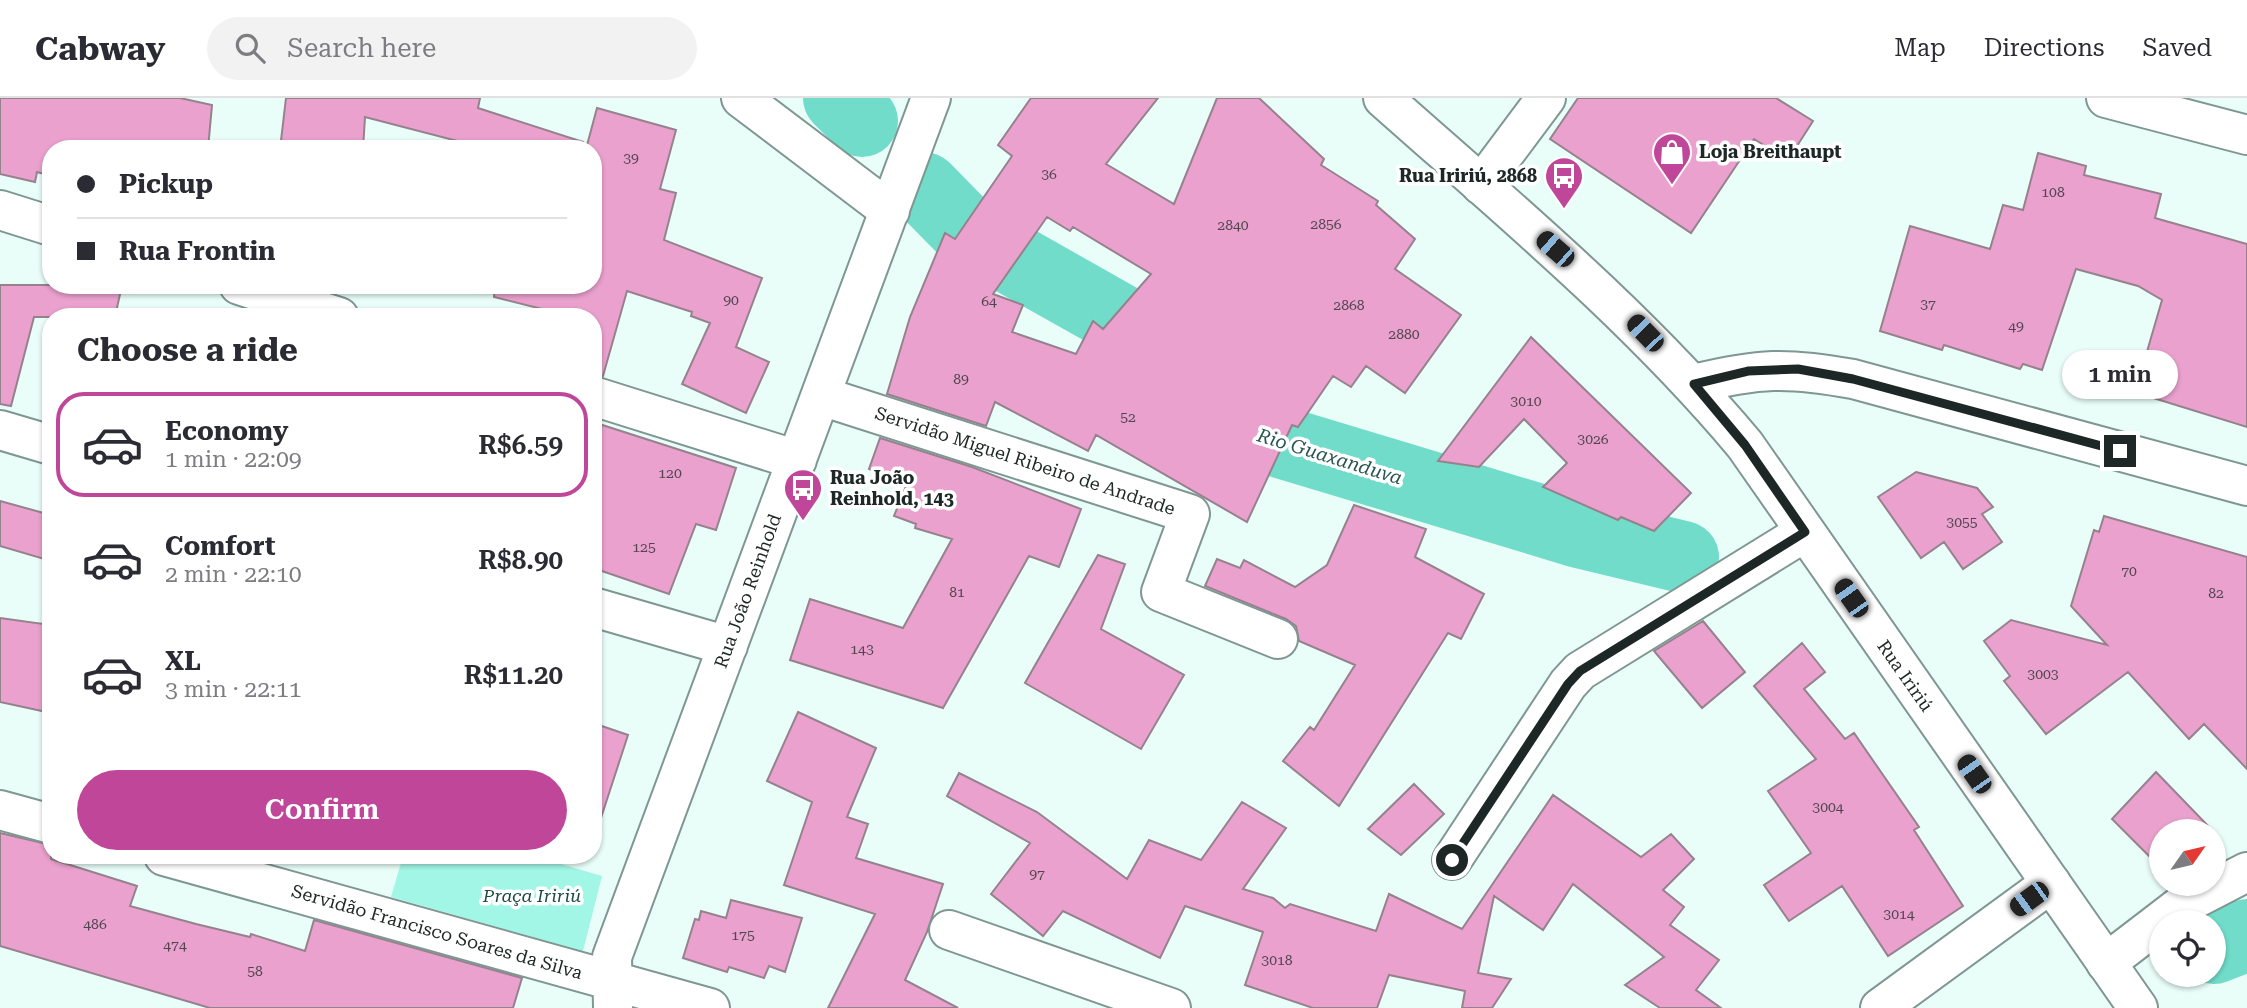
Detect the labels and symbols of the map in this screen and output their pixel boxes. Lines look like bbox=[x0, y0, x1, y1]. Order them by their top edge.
shop icon: Loja Breithaupt bbox=[1651, 131, 1693, 186]
place label: Loja Breithaupt bbox=[1699, 141, 1842, 162]
house number: 39 bbox=[623, 150, 639, 166]
bus stop icon: Rua Iririú, 2868 bbox=[1543, 155, 1585, 210]
place label: Rua Iririú, 2868 bbox=[1399, 165, 1537, 186]
house number: 36 bbox=[1041, 166, 1057, 182]
house number: 108 bbox=[2041, 184, 2065, 200]
house number: 2856 bbox=[1310, 216, 1342, 232]
house number: 2840 bbox=[1217, 217, 1249, 233]
car bbox=[1533, 227, 1578, 271]
house number: 90 bbox=[723, 292, 739, 308]
house number: 64 bbox=[981, 293, 997, 309]
house number: 37 bbox=[1920, 296, 1936, 312]
house number: 2868 bbox=[1333, 297, 1365, 313]
car bbox=[1623, 311, 1668, 355]
house number: 49 bbox=[2008, 318, 2024, 334]
house number: 2880 bbox=[1388, 326, 1420, 342]
callout: 1 min bbox=[2062, 350, 2178, 398]
house number: 89 bbox=[953, 371, 969, 387]
house number: 3010 bbox=[1510, 393, 1542, 409]
street label: Servidão Miguel Ribeiro de Andrade bbox=[872, 402, 1178, 519]
house number: 52 bbox=[1120, 409, 1136, 425]
water label: Rio Guaxanduva bbox=[1254, 423, 1405, 489]
house number: 3026 bbox=[1577, 431, 1609, 447]
route end bbox=[2104, 435, 2136, 467]
house number: 120 bbox=[658, 465, 682, 481]
bus stop icon: Rua João Reinhold, 143 bbox=[782, 467, 824, 522]
place label: Rua João Reinhold, 143 bbox=[830, 467, 954, 509]
street label: Rua João Reinhold bbox=[710, 510, 785, 671]
house number: 3055 bbox=[1946, 514, 1978, 530]
house number: 125 bbox=[632, 539, 656, 555]
house number: 70 bbox=[2121, 563, 2137, 579]
car bbox=[1831, 575, 1872, 621]
house number: 81 bbox=[949, 584, 965, 600]
house number: 82 bbox=[2208, 585, 2224, 601]
street label: Rua Iririú bbox=[1873, 636, 1938, 715]
house number: 143 bbox=[850, 641, 874, 657]
house number: 3003 bbox=[2027, 666, 2059, 682]
car bbox=[1954, 751, 1995, 797]
house number: 3004 bbox=[1812, 799, 1844, 815]
north arrow bbox=[2149, 819, 2226, 896]
route start bbox=[1436, 844, 1468, 876]
house number: 97 bbox=[1029, 866, 1045, 882]
car bbox=[2006, 878, 2053, 920]
street label: Servidão Francisco Soares da Silva bbox=[289, 880, 585, 983]
park label: Praça Iririú bbox=[482, 885, 581, 906]
house number: 3014 bbox=[1883, 906, 1915, 922]
house number: 486 bbox=[83, 916, 107, 932]
house number: 175 bbox=[731, 927, 755, 943]
house number: 474 bbox=[163, 937, 187, 953]
house number: 3018 bbox=[1261, 952, 1293, 968]
house number: 58 bbox=[247, 963, 263, 979]

